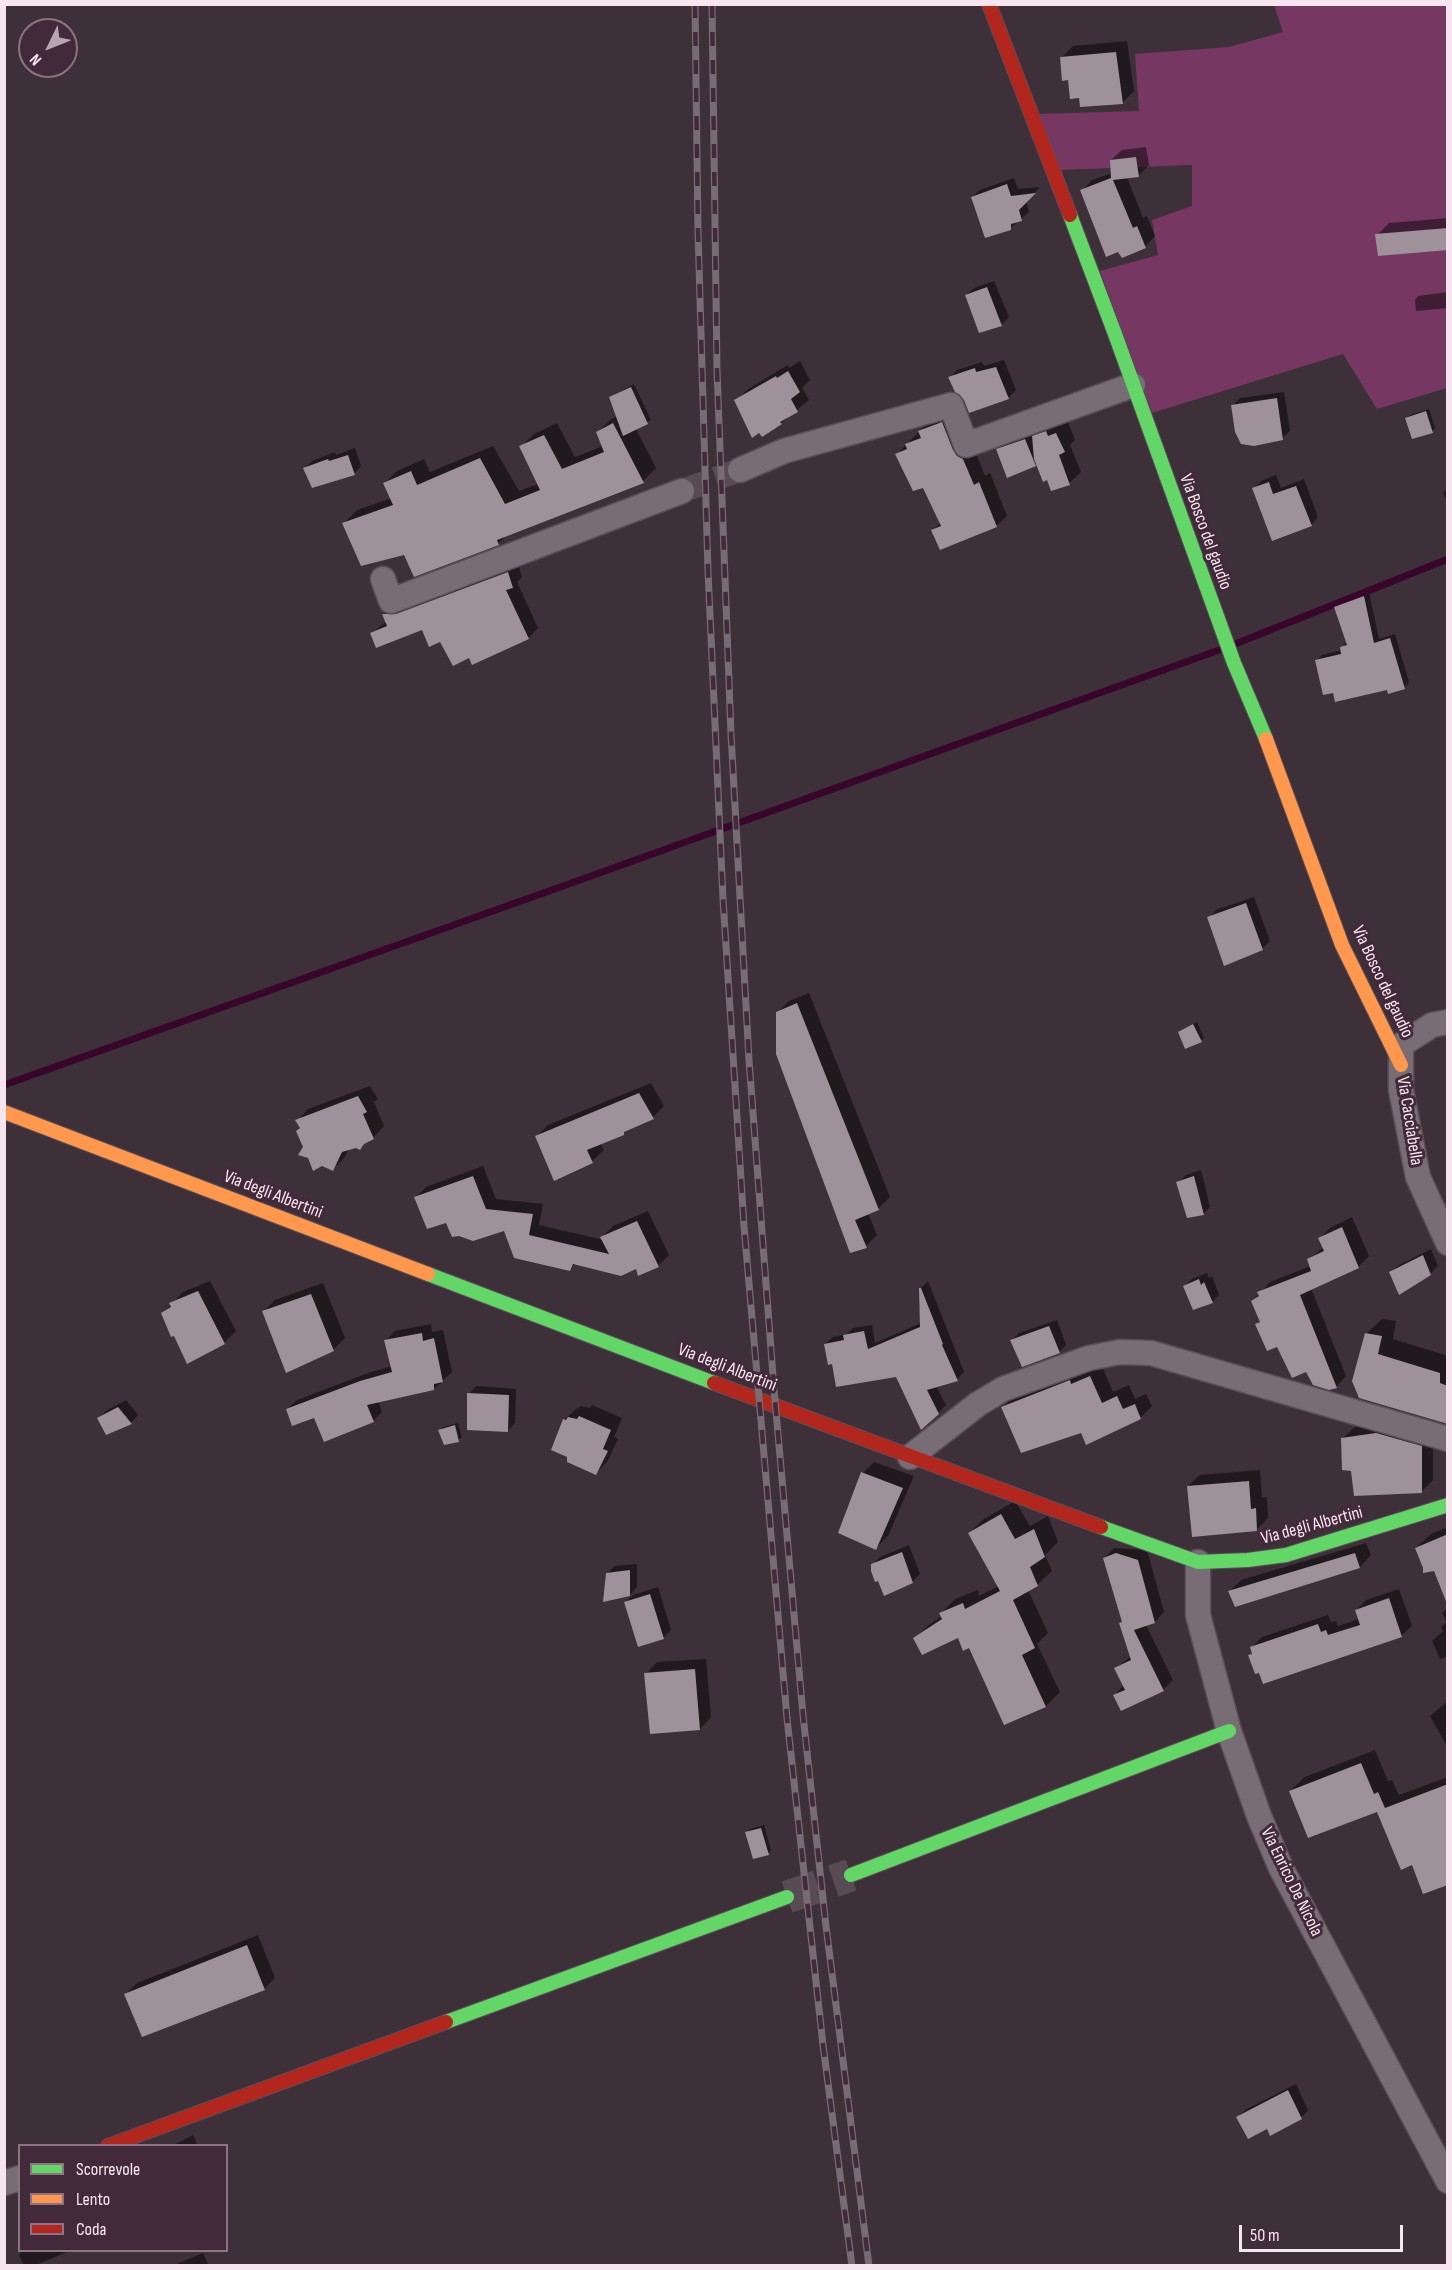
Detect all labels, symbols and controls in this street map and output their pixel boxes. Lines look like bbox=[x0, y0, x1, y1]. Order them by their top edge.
north arrow bbox=[18, 18, 78, 78]
text: N bbox=[26, 50, 46, 69]
street label: Via Bosco del gaudio bbox=[1174, 471, 1236, 593]
street label: Via Bosco del gaudio bbox=[1347, 922, 1417, 1042]
street label: Via Cacciabella bbox=[1391, 1075, 1427, 1167]
street label: Via degli Albertini bbox=[220, 1166, 326, 1224]
street label: Via degli Albertini bbox=[674, 1339, 780, 1397]
street label: Via degli Albertini bbox=[1259, 1502, 1365, 1550]
street label: Via Enrico De Nicola bbox=[1255, 1824, 1327, 1940]
legend bbox=[18, 2144, 228, 2252]
text: Scorrevole bbox=[76, 2159, 140, 2180]
text: Lento bbox=[76, 2189, 110, 2210]
scale bar bbox=[1242, 2213, 1406, 2251]
text: Coda bbox=[76, 2219, 106, 2240]
text: 50 m bbox=[1250, 2225, 1280, 2246]

